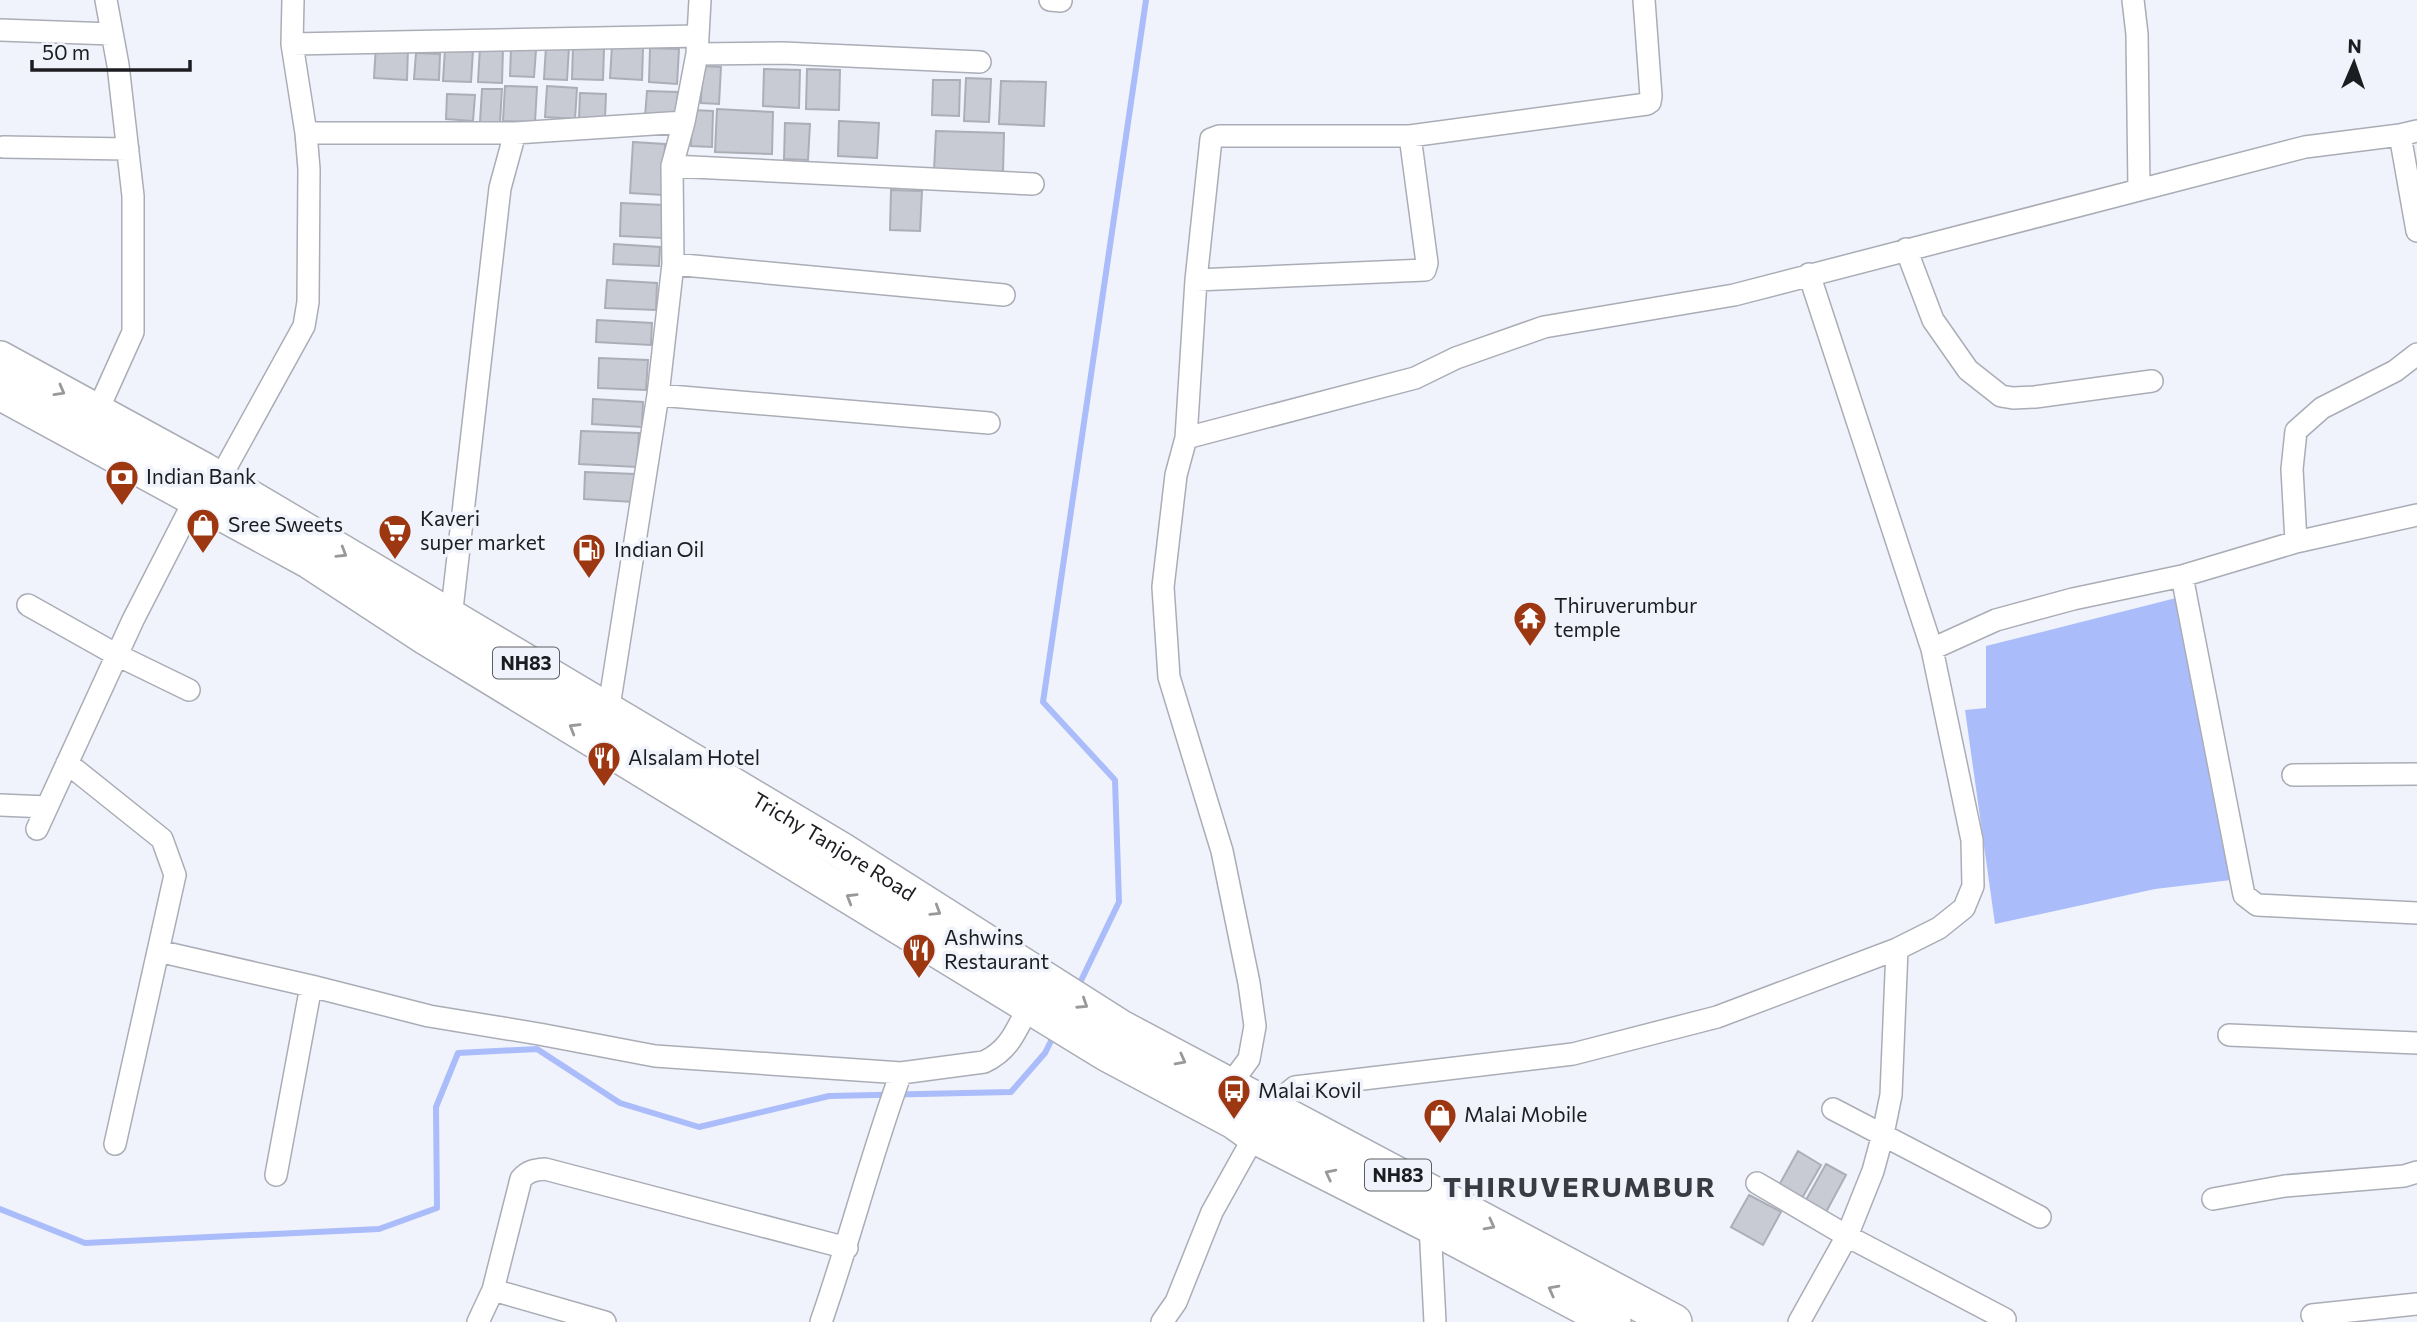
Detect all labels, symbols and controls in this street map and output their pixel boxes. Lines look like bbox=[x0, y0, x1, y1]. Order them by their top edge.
scale bar bbox=[32, 28, 189, 72]
north arrow bbox=[2319, 28, 2389, 98]
text: N bbox=[2347, 34, 2362, 57]
text: 50 m bbox=[42, 39, 90, 64]
one-way arrow bbox=[53, 383, 65, 397]
bank icon: Indian Bank bbox=[103, 458, 141, 507]
place label: Indian Bank bbox=[146, 463, 256, 488]
place label: Kaveri super market bbox=[420, 505, 545, 554]
shop icon: Sree Sweets bbox=[184, 506, 222, 555]
place label: Sree Sweets bbox=[228, 511, 343, 536]
supermarket icon: Kaveri super market bbox=[376, 512, 414, 561]
fuel station icon: Indian Oil bbox=[570, 531, 608, 580]
place label: Indian Oil bbox=[614, 536, 704, 561]
one-way arrow bbox=[335, 545, 348, 558]
place label: Thiruverumbur temple bbox=[1554, 592, 1697, 641]
temple icon: Thiruverumbur temple bbox=[1511, 599, 1549, 648]
road number: NH83 bbox=[493, 648, 559, 678]
one-way arrow bbox=[568, 723, 581, 736]
restaurant icon: Alsalam Hotel bbox=[585, 739, 623, 788]
place label: Alsalam Hotel bbox=[628, 744, 760, 769]
street label: Trichy Tanjore Road bbox=[748, 786, 921, 905]
one-way arrow bbox=[846, 893, 859, 906]
one-way arrow bbox=[928, 902, 941, 915]
place label: Ashwins Restaurant bbox=[944, 924, 1049, 973]
restaurant icon: Ashwins Restaurant bbox=[900, 931, 938, 980]
one-way arrow bbox=[1076, 996, 1089, 1009]
one-way arrow bbox=[1174, 1052, 1186, 1066]
bus stop icon: Malai Kovil bbox=[1215, 1072, 1253, 1121]
place label: Malai Kovil bbox=[1258, 1077, 1362, 1102]
shop icon: Malai Mobile bbox=[1421, 1096, 1459, 1145]
place label: Malai Mobile bbox=[1464, 1101, 1587, 1126]
road number: NH83 bbox=[1365, 1160, 1431, 1190]
one-way arrow bbox=[1324, 1168, 1337, 1182]
district label: THIRUVERUMBUR bbox=[1443, 1169, 1717, 1203]
one-way arrow bbox=[1483, 1216, 1496, 1230]
one-way arrow bbox=[1548, 1285, 1560, 1298]

